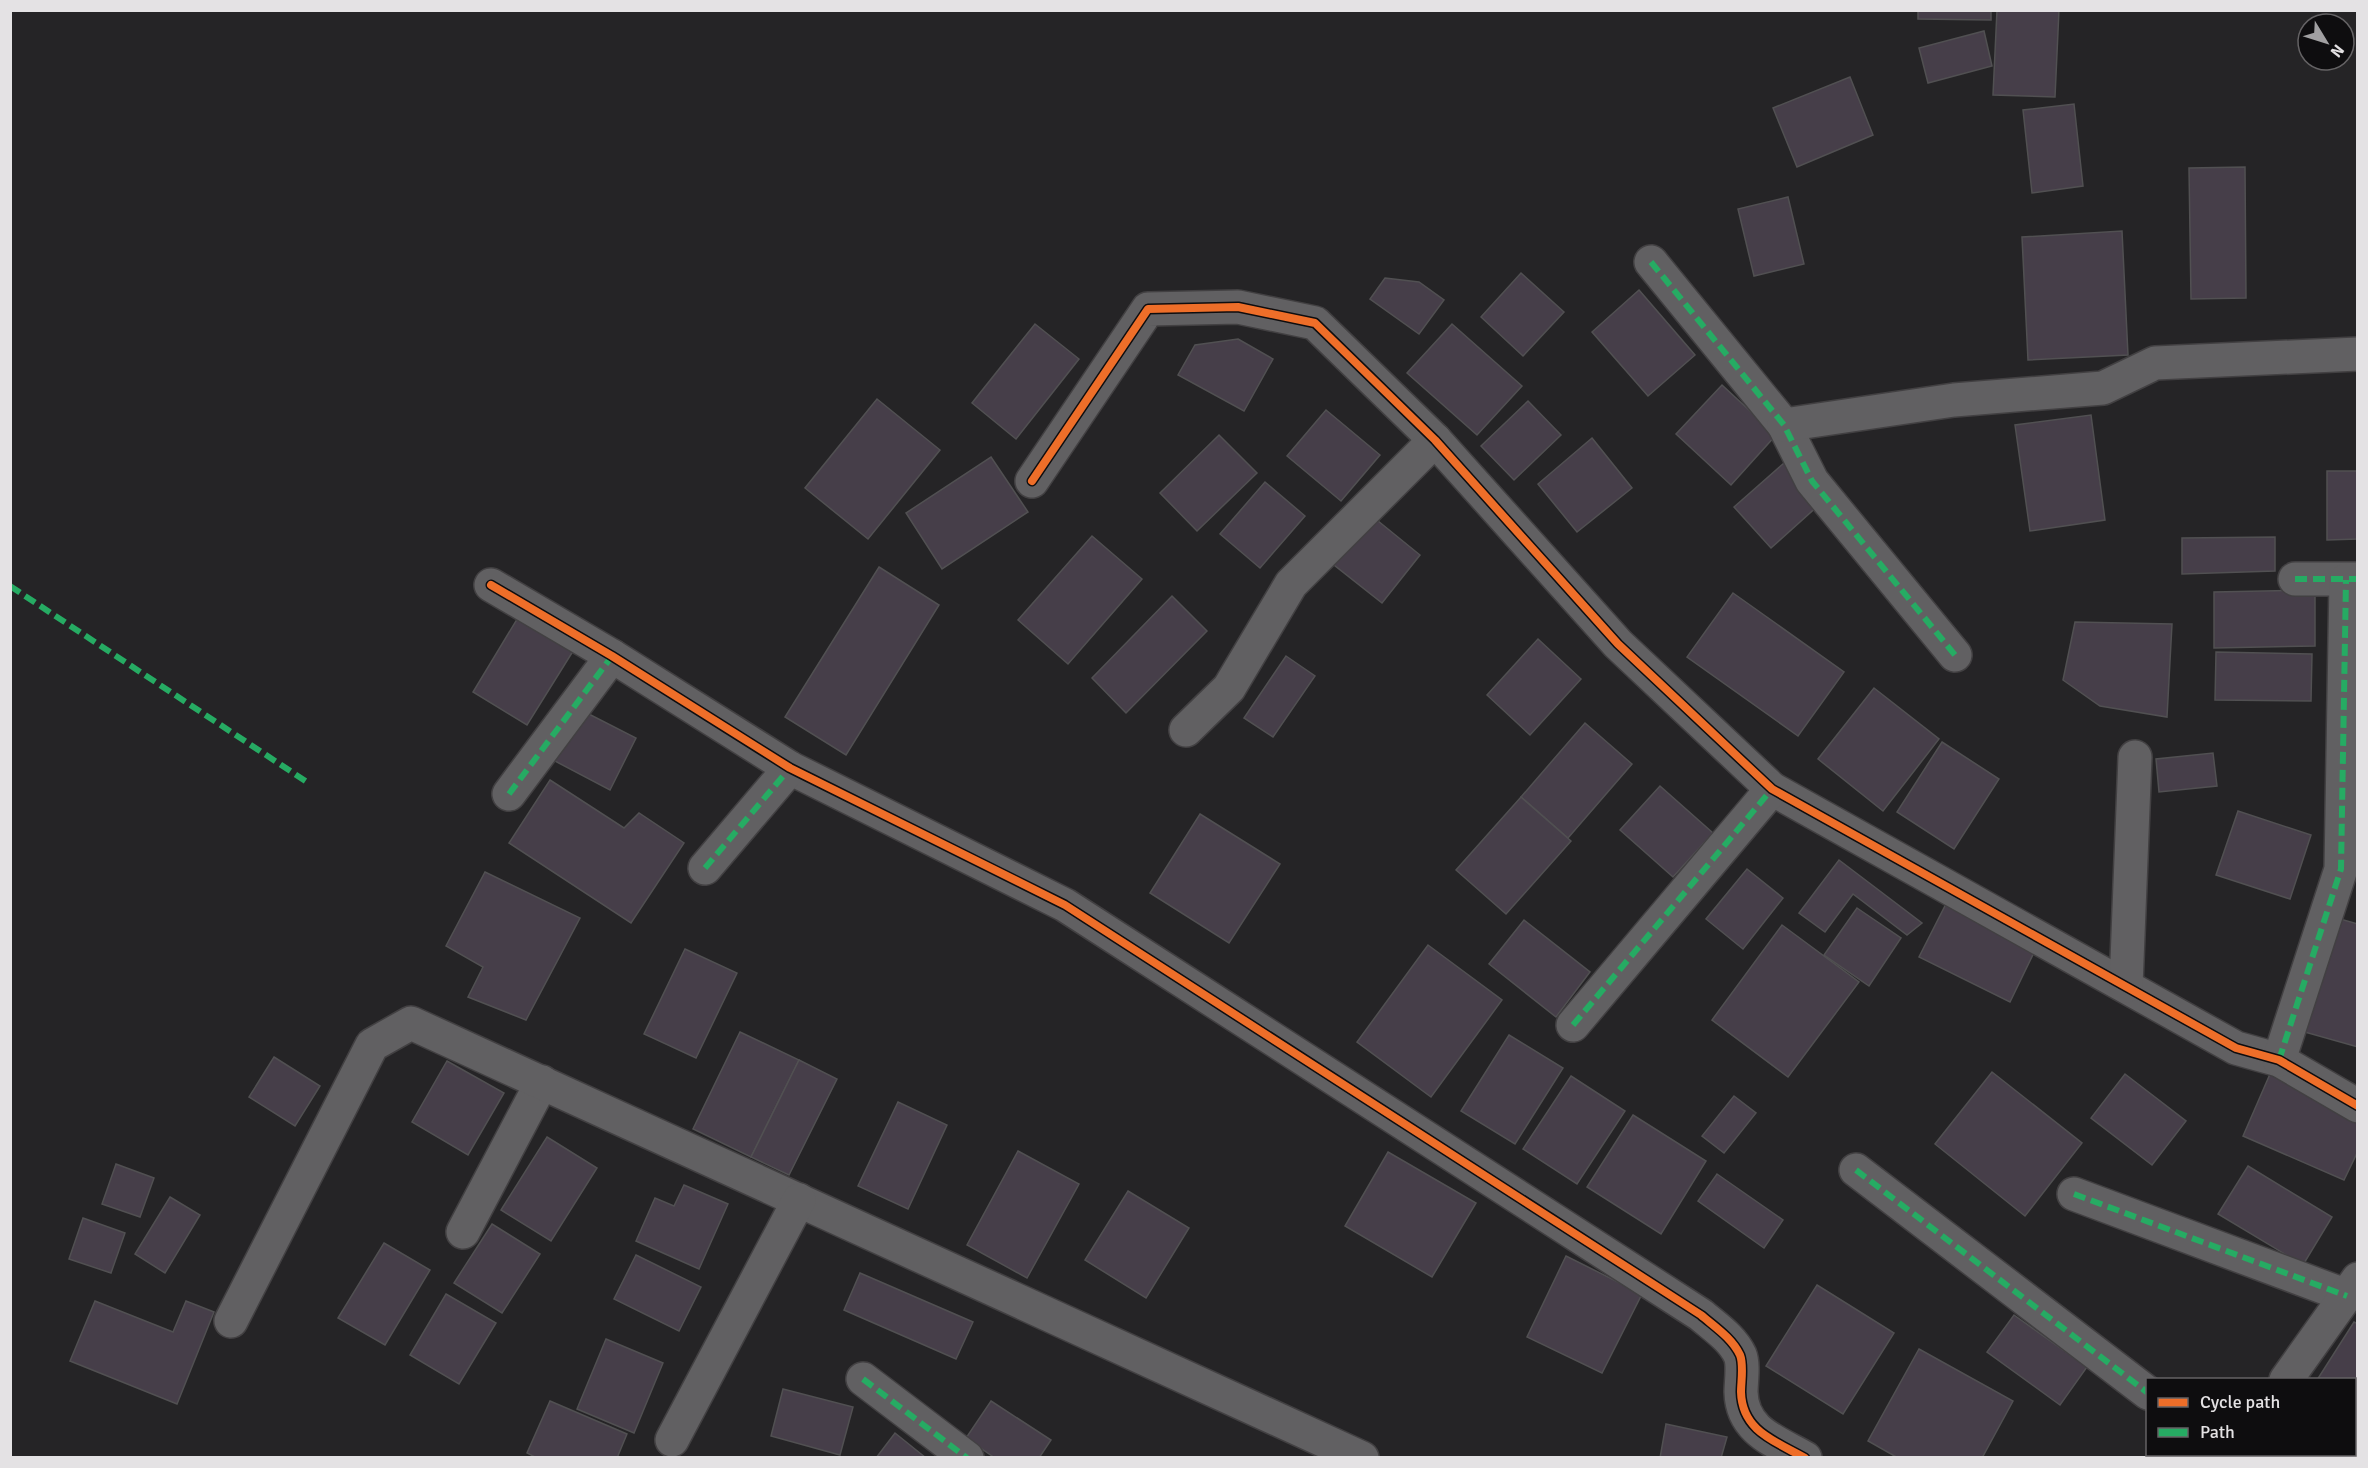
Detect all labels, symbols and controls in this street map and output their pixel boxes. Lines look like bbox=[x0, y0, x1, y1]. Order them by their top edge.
north arrow bbox=[2296, 12, 2356, 72]
text: N bbox=[2326, 40, 2348, 61]
legend bbox=[2146, 1378, 2356, 1456]
text: Cycle path bbox=[2200, 1391, 2280, 1413]
text: Path bbox=[2200, 1421, 2235, 1443]

